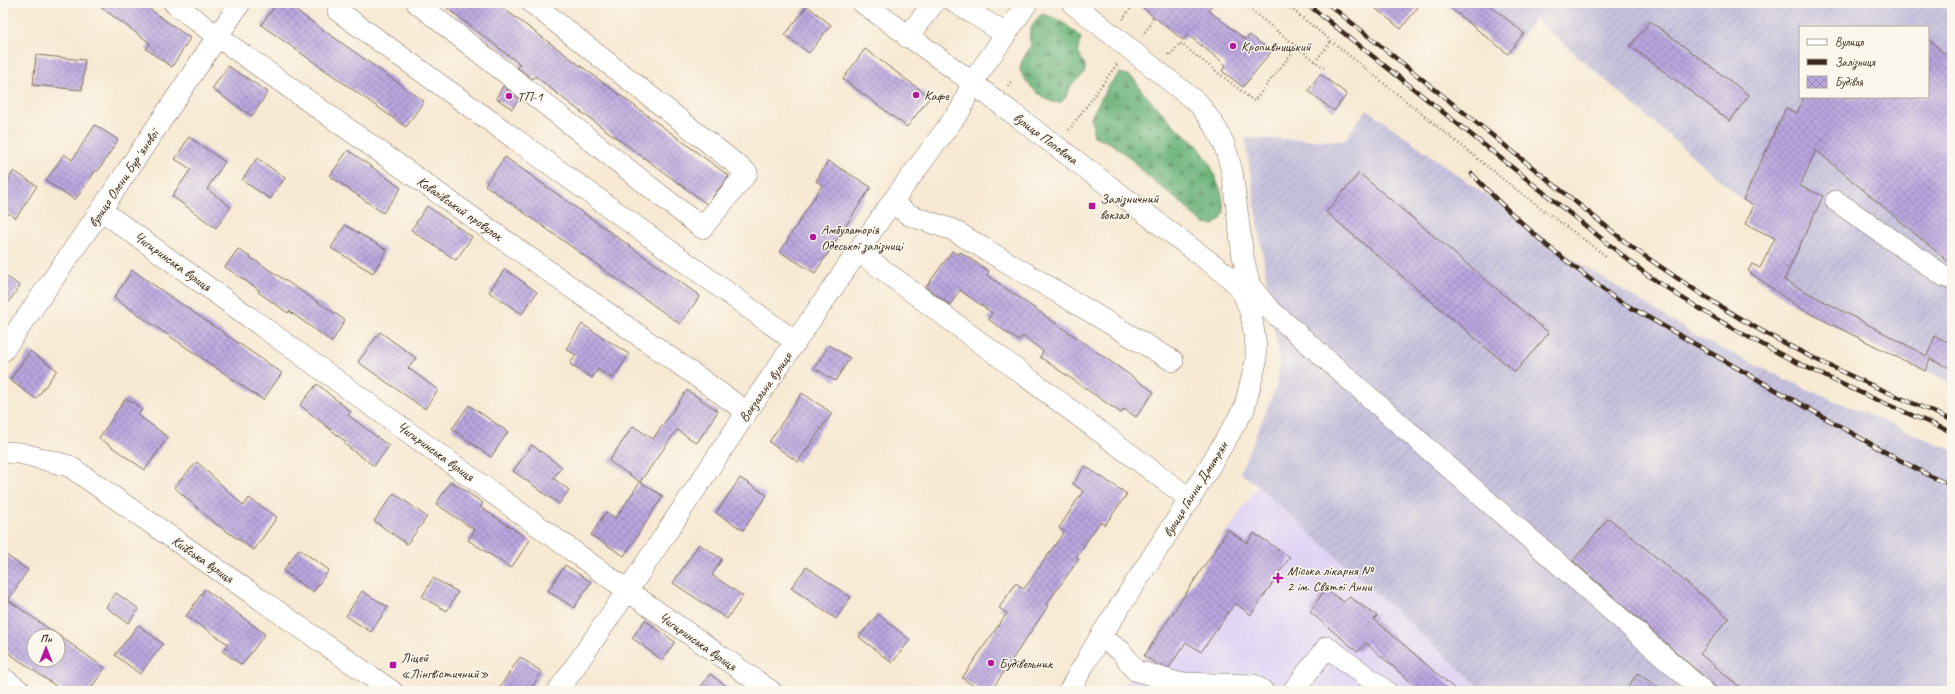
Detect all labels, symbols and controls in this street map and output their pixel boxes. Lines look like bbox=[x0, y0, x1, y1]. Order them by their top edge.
legend bbox=[1799, 26, 1929, 98]
text: Вулиця bbox=[1835, 34, 1864, 50]
place label: Кропивницький bbox=[1241, 38, 1312, 55]
marker: Кропивницький bbox=[1228, 41, 1238, 51]
text: Залізниця bbox=[1835, 54, 1876, 70]
text: Будівля bbox=[1835, 74, 1864, 90]
place label: Кафе bbox=[924, 87, 950, 104]
place label: ТП-1 bbox=[517, 88, 543, 105]
marker: Кафе bbox=[911, 90, 921, 100]
marker: ТП-1 bbox=[504, 91, 514, 101]
street label: вулиця Поповича bbox=[1010, 109, 1082, 169]
street label: вулиця Олени Бурʼянової bbox=[85, 124, 164, 230]
street label: Ковалівський провулок bbox=[414, 173, 507, 245]
place label: Залізничний вокзал bbox=[1100, 190, 1160, 223]
marker: Залізничний вокзал bbox=[1087, 201, 1097, 211]
place label: Амбулаторія Одеської залізниці bbox=[821, 221, 905, 254]
street label: Чигиринська вулиця bbox=[131, 228, 215, 296]
marker: Амбулаторія Одеської залізниці bbox=[808, 232, 818, 242]
street label: Вокзальна вулиця bbox=[735, 348, 796, 425]
street label: Чигиринська вулиця bbox=[394, 418, 478, 486]
street label: вулиця Ганни Дмитрян bbox=[1159, 437, 1232, 540]
street label: Київська вулиця bbox=[169, 532, 238, 587]
place label: Міська лікарня № 2 ім. Святої Анни bbox=[1287, 562, 1375, 595]
marker: Міська лікарня № 2 ім. Святої Анни bbox=[1272, 572, 1284, 584]
street label: Чигиринська вулиця bbox=[656, 608, 741, 675]
north arrow bbox=[26, 628, 66, 668]
text: Пн bbox=[40, 631, 53, 645]
place label: Ліцей «Лінгвістичний» bbox=[401, 649, 489, 682]
place label: Будівельник bbox=[999, 655, 1054, 672]
marker: Будівельник bbox=[986, 658, 996, 668]
marker: Ліцей «Лінгвістичний» bbox=[388, 660, 398, 670]

